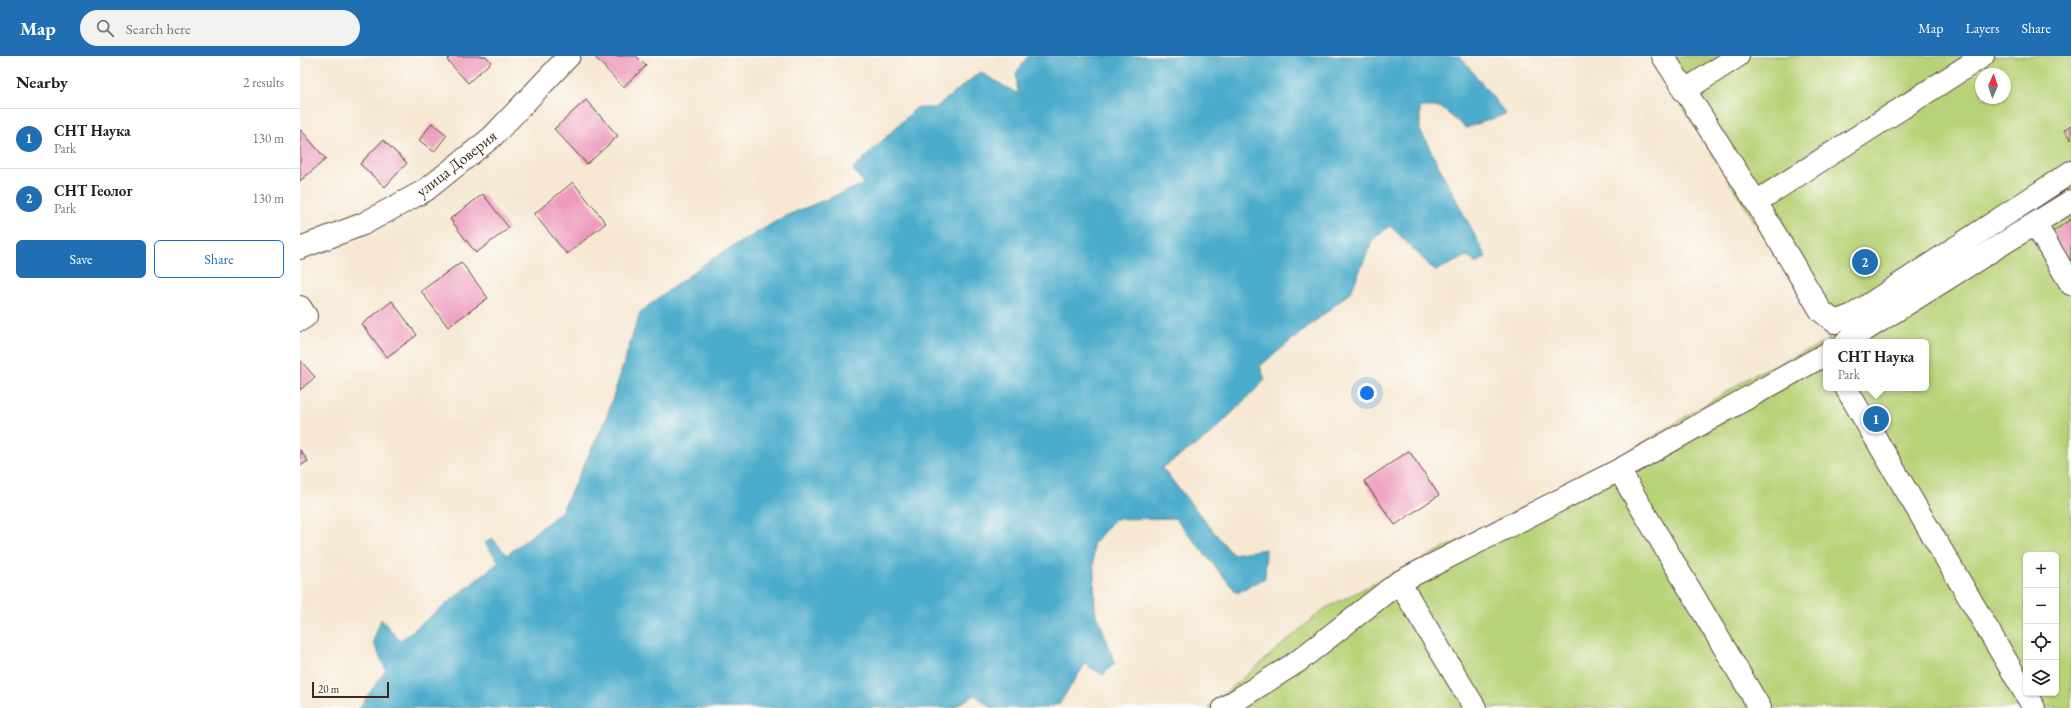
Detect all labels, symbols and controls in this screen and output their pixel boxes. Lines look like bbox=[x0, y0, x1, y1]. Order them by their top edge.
search box bbox=[80, 10, 360, 46]
text: Map bbox=[20, 16, 56, 41]
icon: search bbox=[94, 17, 116, 39]
text: Search here bbox=[126, 19, 191, 38]
text: Map bbox=[1918, 19, 1943, 37]
text: Layers bbox=[1965, 19, 2000, 37]
text: Share bbox=[2022, 19, 2051, 37]
north arrow bbox=[1975, 68, 2011, 104]
text: Nearby bbox=[16, 71, 68, 93]
text: 2 results bbox=[243, 74, 284, 91]
text: СНТ Наука bbox=[54, 121, 131, 140]
street label: улица Доверия bbox=[412, 125, 501, 201]
text: 1 bbox=[26, 130, 32, 147]
text: 130 m bbox=[253, 130, 284, 147]
text: Park bbox=[54, 140, 76, 157]
text: СНТ Геолог bbox=[54, 181, 132, 200]
text: 2 bbox=[26, 190, 32, 207]
text: 130 m bbox=[253, 190, 284, 207]
text: Park bbox=[54, 200, 76, 217]
button: Save bbox=[16, 240, 146, 278]
button: Share bbox=[154, 240, 284, 278]
pin: 2 bbox=[1852, 247, 1878, 277]
popup bbox=[1823, 339, 1929, 391]
text: СНТ Наука bbox=[1838, 347, 1914, 366]
text: Park bbox=[1838, 366, 1860, 383]
your location bbox=[1357, 383, 1377, 403]
pin: 1 bbox=[1863, 404, 1889, 434]
map controls bbox=[2023, 552, 2059, 696]
button: + bbox=[2023, 552, 2059, 588]
button: − bbox=[2023, 588, 2059, 624]
button: locate bbox=[2023, 624, 2059, 660]
button: layers bbox=[2023, 660, 2059, 696]
scale bar bbox=[312, 680, 389, 699]
text: 20 m bbox=[318, 682, 339, 696]

